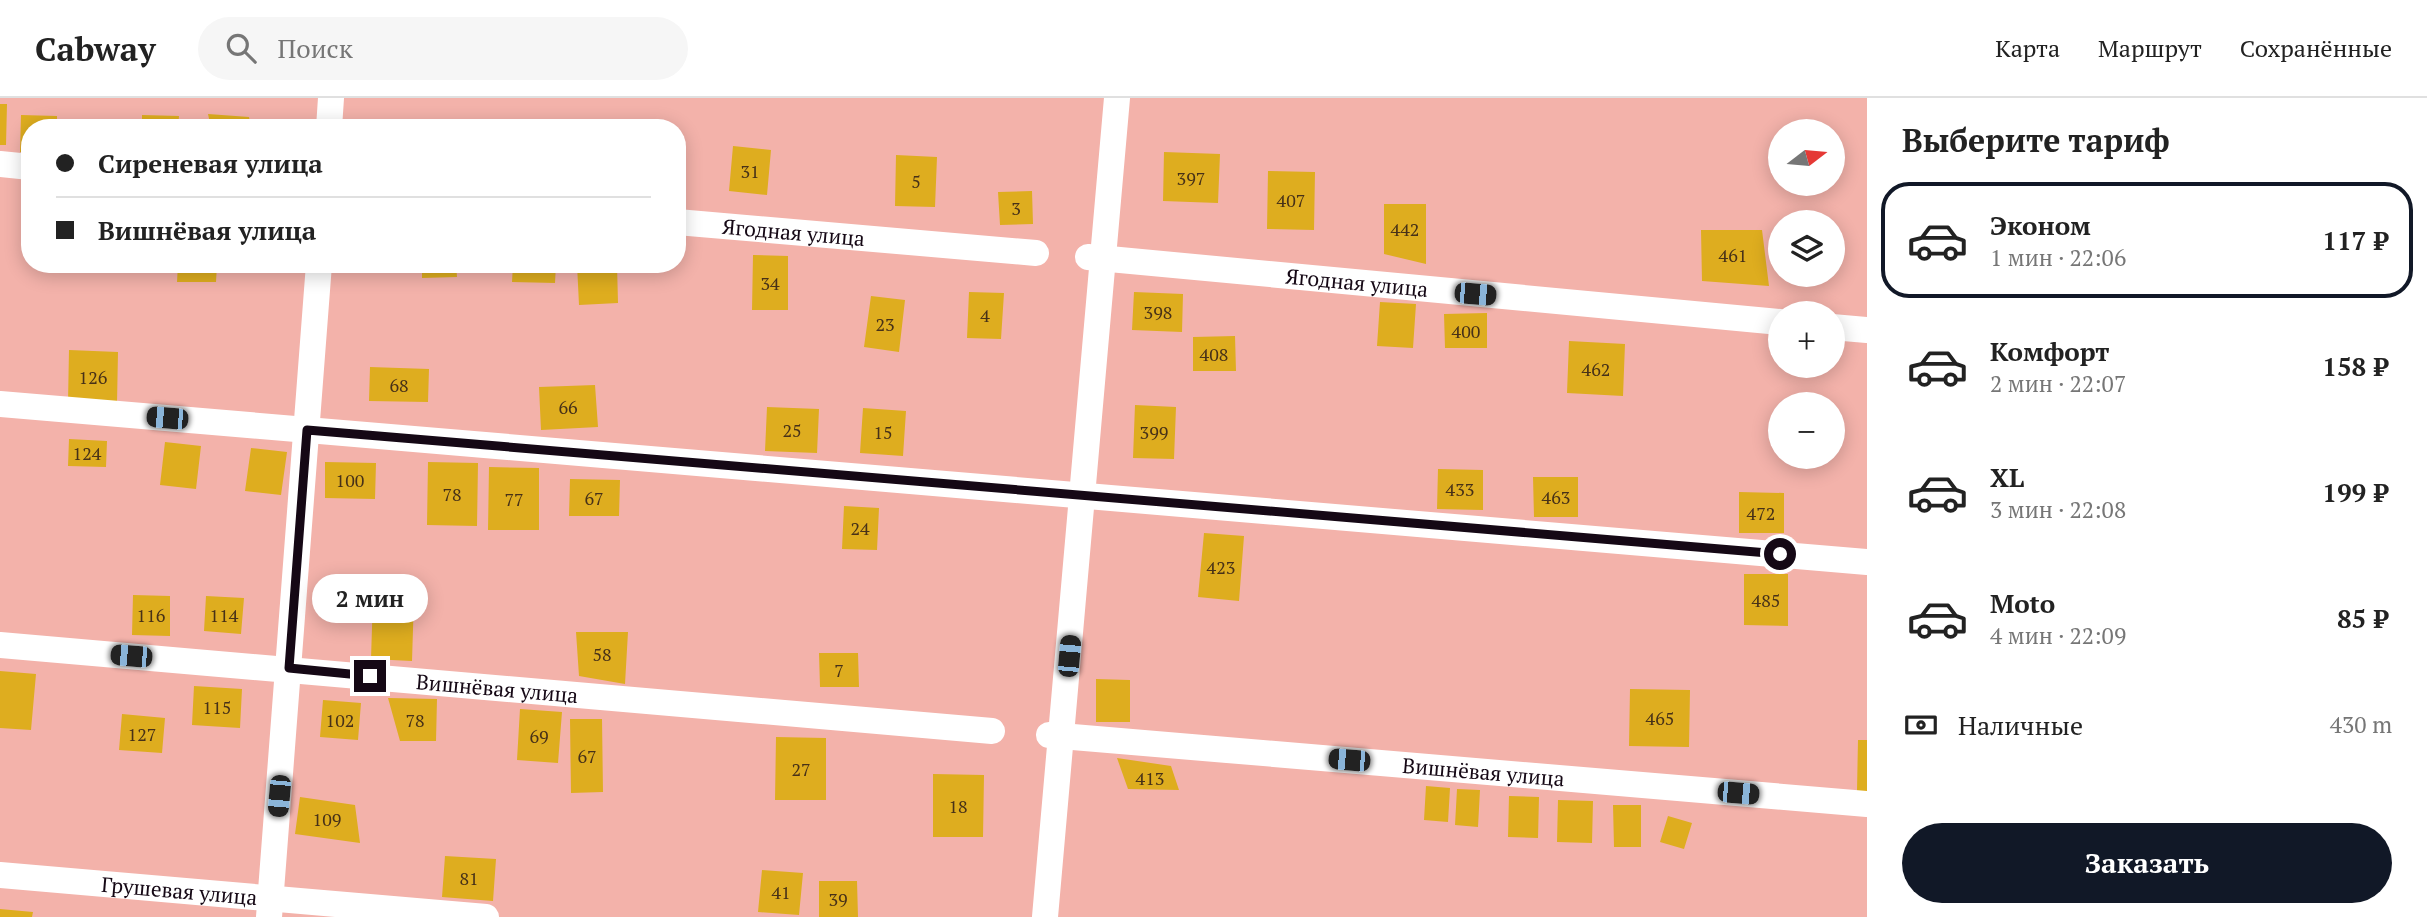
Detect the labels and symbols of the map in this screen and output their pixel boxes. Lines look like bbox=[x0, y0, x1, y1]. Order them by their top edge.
north arrow bbox=[1768, 119, 1844, 196]
house number: 31 bbox=[740, 159, 760, 183]
house number: 397 bbox=[1177, 166, 1205, 190]
house number: 5 bbox=[911, 169, 921, 193]
house number: 407 bbox=[1277, 188, 1305, 212]
house number: 3 bbox=[1011, 196, 1021, 220]
street label: Ягодная улица bbox=[721, 212, 866, 252]
house number: 442 bbox=[1391, 217, 1419, 241]
house number: 461 bbox=[1719, 243, 1747, 267]
street label: Ягодная улица bbox=[1284, 262, 1430, 303]
house number: 34 bbox=[760, 271, 780, 295]
car bbox=[1454, 282, 1497, 306]
house number: 398 bbox=[1144, 300, 1172, 324]
house number: 4 bbox=[980, 303, 990, 327]
house number: 23 bbox=[875, 312, 895, 336]
house number: 400 bbox=[1452, 319, 1480, 343]
house number: 408 bbox=[1200, 342, 1228, 366]
house number: 462 bbox=[1582, 357, 1610, 381]
house number: 126 bbox=[79, 365, 108, 389]
house number: 68 bbox=[389, 373, 409, 397]
house number: 66 bbox=[558, 395, 578, 419]
car bbox=[146, 406, 189, 430]
house number: 25 bbox=[782, 418, 802, 442]
house number: 15 bbox=[873, 420, 893, 444]
house number: 399 bbox=[1140, 420, 1168, 444]
house number: 124 bbox=[73, 441, 102, 465]
house number: 100 bbox=[336, 468, 364, 492]
house number: 433 bbox=[1446, 477, 1474, 501]
house number: 78 bbox=[442, 482, 462, 506]
house number: 463 bbox=[1542, 485, 1570, 509]
house number: 67 bbox=[584, 486, 604, 510]
house number: 77 bbox=[504, 487, 524, 511]
house number: 472 bbox=[1747, 501, 1775, 525]
house number: 24 bbox=[850, 516, 870, 540]
route start bbox=[1764, 538, 1796, 570]
house number: 423 bbox=[1207, 555, 1235, 579]
callout: 2 мин bbox=[312, 574, 428, 624]
house number: 485 bbox=[1752, 588, 1780, 612]
house number: 116 bbox=[137, 603, 166, 627]
house number: 114 bbox=[210, 603, 239, 627]
car bbox=[1057, 634, 1082, 678]
house number: 58 bbox=[592, 642, 612, 666]
car bbox=[110, 644, 153, 668]
house number: 7 bbox=[834, 658, 844, 682]
route end bbox=[354, 660, 386, 692]
street label: Вишнёвая улица bbox=[415, 667, 580, 709]
house number: 115 bbox=[203, 695, 231, 719]
house number: 465 bbox=[1646, 706, 1674, 730]
house number: 102 bbox=[326, 708, 354, 732]
house number: 78 bbox=[405, 708, 425, 732]
house number: 127 bbox=[128, 722, 156, 746]
house number: 69 bbox=[529, 724, 549, 748]
house number: 67 bbox=[577, 744, 597, 768]
car bbox=[1328, 748, 1371, 772]
street label: Вишнёвая улица bbox=[1401, 751, 1566, 792]
house number: 27 bbox=[791, 757, 811, 781]
house number: 413 bbox=[1136, 766, 1164, 790]
car bbox=[267, 774, 292, 818]
car bbox=[1717, 781, 1760, 805]
house number: 18 bbox=[948, 794, 968, 818]
house number: 109 bbox=[313, 807, 341, 831]
house number: 81 bbox=[459, 866, 479, 890]
street label: Грушевая улица bbox=[100, 870, 259, 911]
house number: 41 bbox=[771, 880, 791, 904]
house number: 39 bbox=[828, 887, 848, 911]

